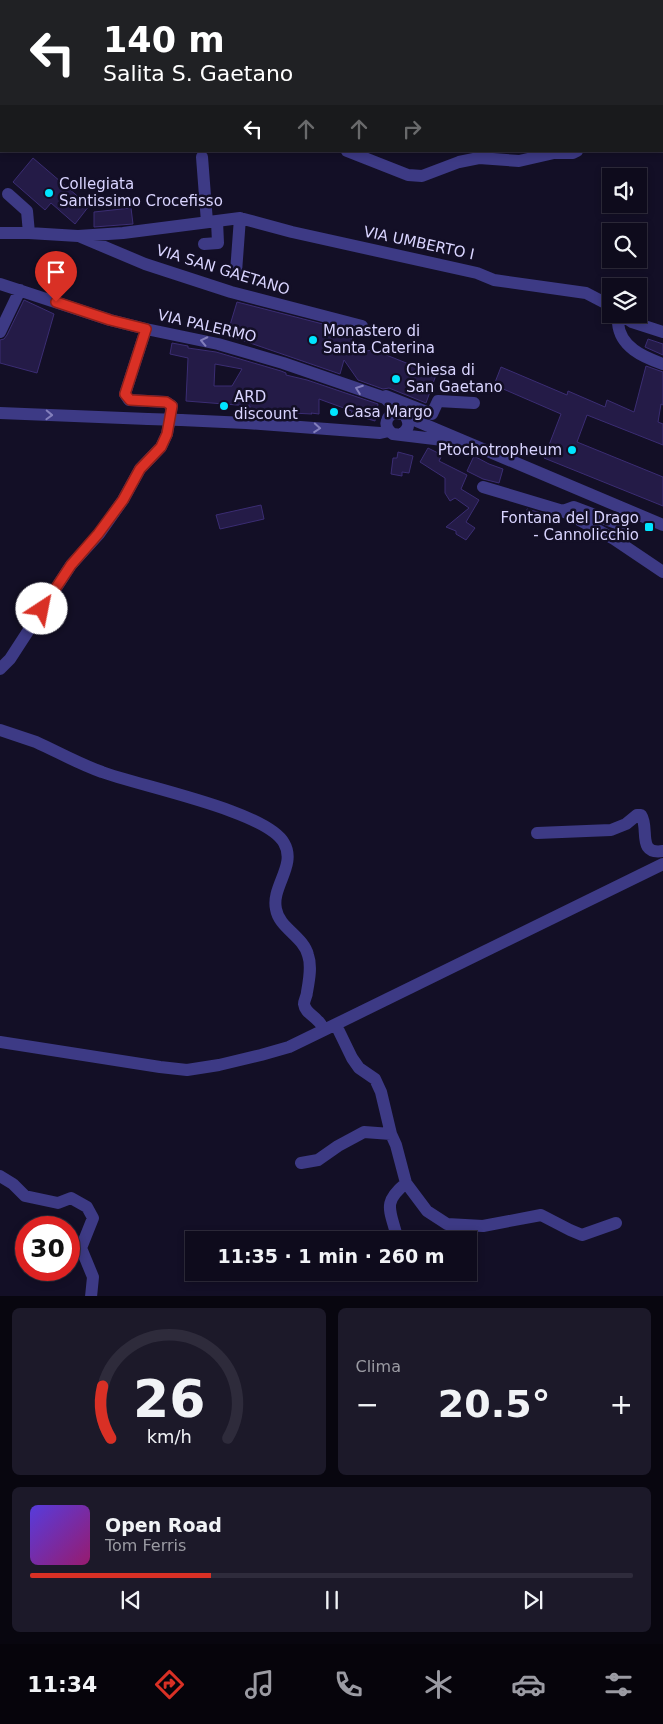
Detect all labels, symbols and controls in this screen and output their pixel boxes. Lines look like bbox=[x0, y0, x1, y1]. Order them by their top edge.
icon: left bbox=[20, 20, 85, 85]
text: 140 m bbox=[103, 20, 225, 60]
text: Salita S. Gaetano bbox=[103, 61, 293, 86]
icon: left bbox=[239, 115, 267, 143]
icon: ahead bbox=[292, 115, 320, 143]
icon: ahead bbox=[345, 115, 373, 143]
icon: right bbox=[398, 115, 426, 143]
map controls bbox=[602, 168, 647, 323]
button: sound bbox=[602, 168, 647, 213]
place label: Collegiata Santissimo Crocefisso bbox=[59, 175, 223, 210]
marker: Collegiata Santissimo Crocefisso bbox=[43, 187, 55, 199]
street label: VIA UMBERTO I bbox=[362, 222, 476, 264]
button: search bbox=[602, 223, 647, 268]
street label: VIA SAN GAETANO bbox=[154, 241, 292, 299]
pin bbox=[35, 251, 77, 302]
icon: arrive bbox=[42, 258, 70, 286]
button: layers bbox=[602, 278, 647, 323]
street label: VIA PALERMO bbox=[156, 306, 258, 346]
place label: Monastero di Santa Caterina bbox=[323, 322, 435, 357]
marker: Monastero di Santa Caterina bbox=[307, 334, 319, 346]
one-way arrow bbox=[199, 336, 208, 346]
place label: Chiesa di San Gaetano bbox=[406, 361, 503, 396]
marker: Chiesa di San Gaetano bbox=[390, 373, 402, 385]
one-way arrow bbox=[355, 385, 363, 395]
place label: ARD discount bbox=[234, 388, 298, 423]
marker: ARD discount bbox=[218, 400, 230, 412]
place label: Casa Margo bbox=[344, 403, 432, 421]
marker: Casa Margo bbox=[328, 406, 340, 418]
one-way arrow bbox=[45, 410, 53, 420]
one-way arrow bbox=[313, 423, 321, 434]
place label: Ptochotropheum bbox=[438, 441, 562, 459]
marker: Ptochotropheum bbox=[566, 444, 578, 456]
place label: Fontana del Drago - Cannolicchio bbox=[500, 509, 639, 544]
marker: Fontana del Drago - Cannolicchio bbox=[643, 521, 655, 533]
position arrow bbox=[15, 582, 67, 634]
speed limit sign: 30 bbox=[15, 1216, 80, 1281]
text: 11:35 · 1 min · 260 m bbox=[217, 1245, 445, 1267]
text: Clima bbox=[356, 1357, 401, 1376]
text: 26 bbox=[133, 1369, 205, 1429]
text: 20.5° bbox=[438, 1382, 551, 1426]
text: − bbox=[356, 1388, 379, 1421]
text: + bbox=[610, 1388, 633, 1421]
text: km/h bbox=[146, 1426, 191, 1447]
text: Open Road bbox=[105, 1514, 222, 1536]
text: Tom Ferris bbox=[105, 1536, 186, 1555]
icon: previous bbox=[117, 1586, 145, 1614]
icon: pause bbox=[318, 1586, 346, 1614]
icon: next bbox=[519, 1586, 547, 1614]
icon: directions bbox=[152, 1667, 187, 1702]
icon: music bbox=[242, 1667, 277, 1702]
icon: phone bbox=[331, 1667, 366, 1702]
icon: climate bbox=[421, 1667, 456, 1702]
icon: car bbox=[511, 1667, 546, 1702]
icon: filters bbox=[601, 1667, 636, 1702]
text: 11:34 bbox=[27, 1672, 97, 1697]

